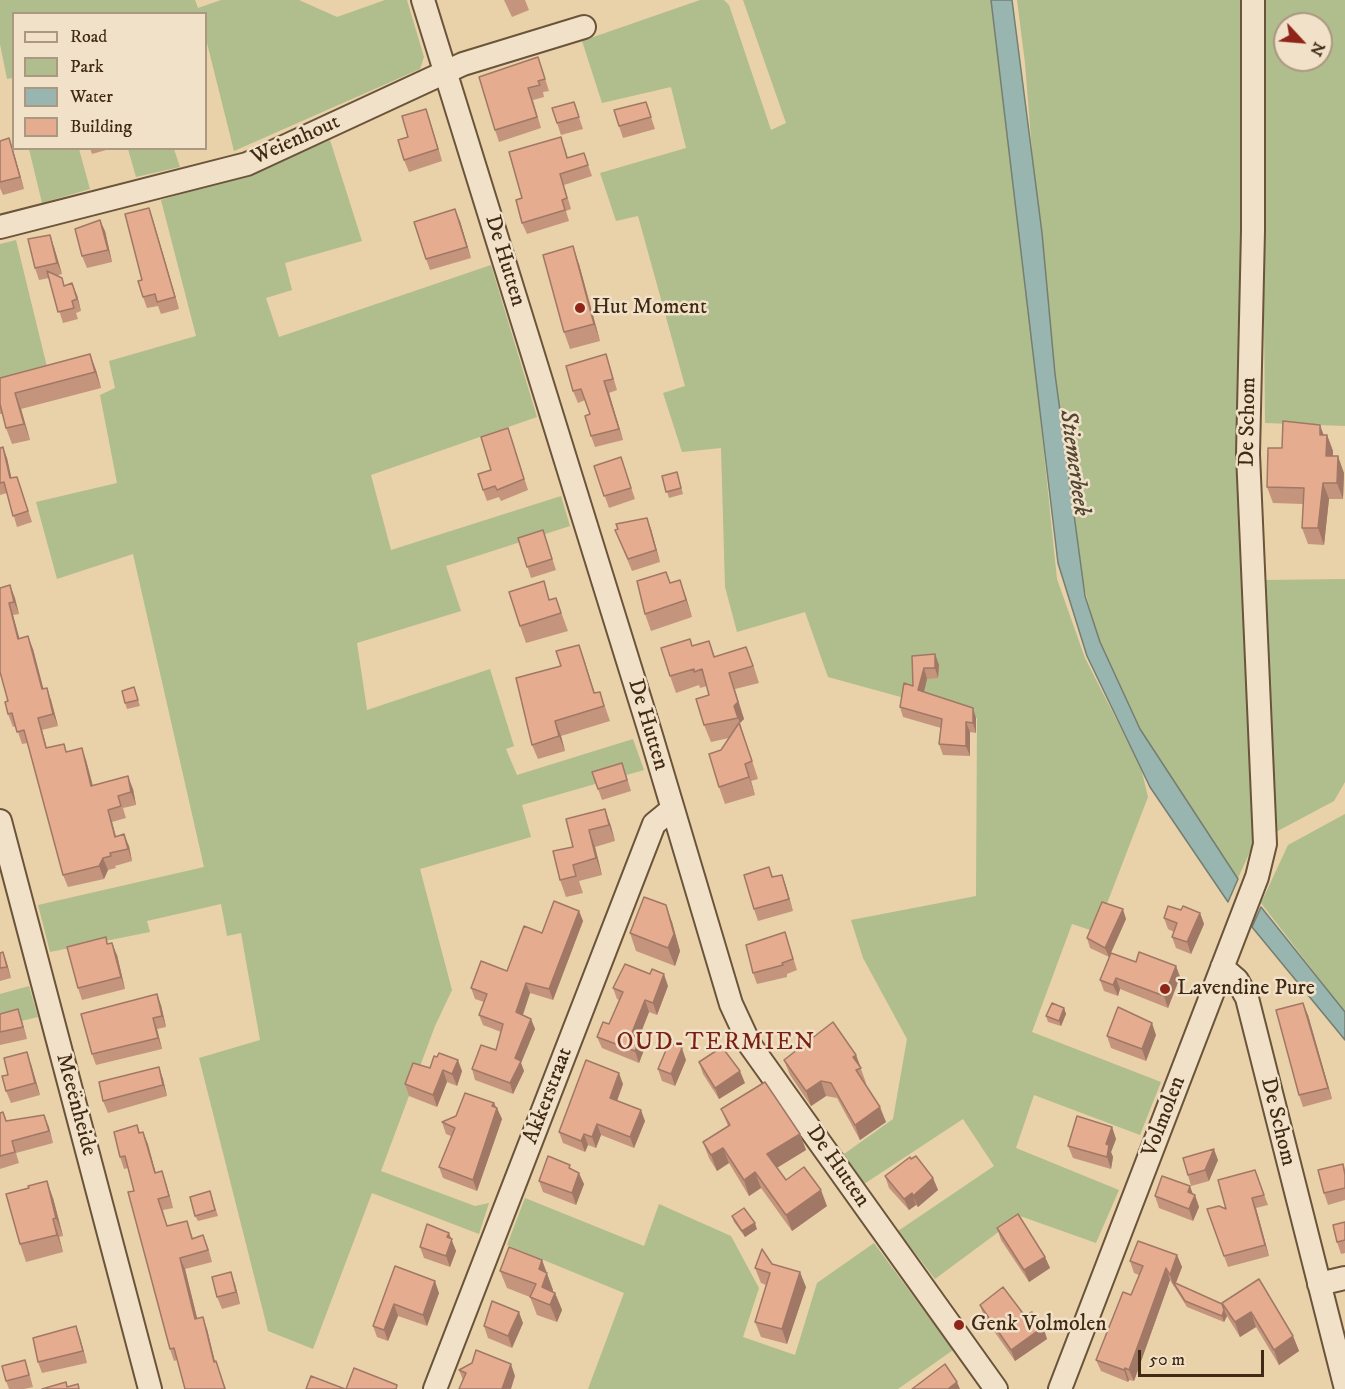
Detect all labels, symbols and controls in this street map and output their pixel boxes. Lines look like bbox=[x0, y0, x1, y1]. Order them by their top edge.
legend bbox=[12, 12, 207, 150]
north arrow bbox=[1273, 12, 1333, 72]
text: Road bbox=[70, 26, 107, 48]
text: N bbox=[1306, 39, 1329, 59]
text: Park bbox=[70, 56, 104, 78]
text: Water bbox=[70, 86, 113, 108]
street label: Weienhout bbox=[248, 110, 344, 172]
text: Building bbox=[70, 116, 132, 138]
street label: De Hutten bbox=[478, 212, 530, 310]
place label: Hut Moment bbox=[592, 295, 707, 321]
marker: Hut Moment bbox=[573, 301, 587, 315]
street label: De Schom bbox=[1235, 377, 1263, 467]
water label: Stiemerbeek bbox=[1051, 408, 1095, 518]
street label: De Hutten bbox=[621, 676, 673, 774]
place label: Lavendine Pure bbox=[1177, 976, 1315, 1002]
marker: Lavendine Pure bbox=[1158, 982, 1172, 996]
district label: OUD-TERMIEN bbox=[616, 1030, 816, 1058]
street label: Akkerstraat bbox=[519, 1044, 579, 1148]
street label: Meeënheide bbox=[49, 1051, 101, 1159]
street label: Volmolen bbox=[1138, 1073, 1192, 1161]
street label: De Schom bbox=[1253, 1075, 1301, 1169]
street label: De Hutten bbox=[799, 1121, 875, 1213]
place label: Genk Volmolen bbox=[971, 1312, 1107, 1338]
marker: Genk Volmolen bbox=[952, 1318, 966, 1332]
scale bar bbox=[1141, 1338, 1267, 1376]
text: 50 m bbox=[1149, 1349, 1185, 1371]

